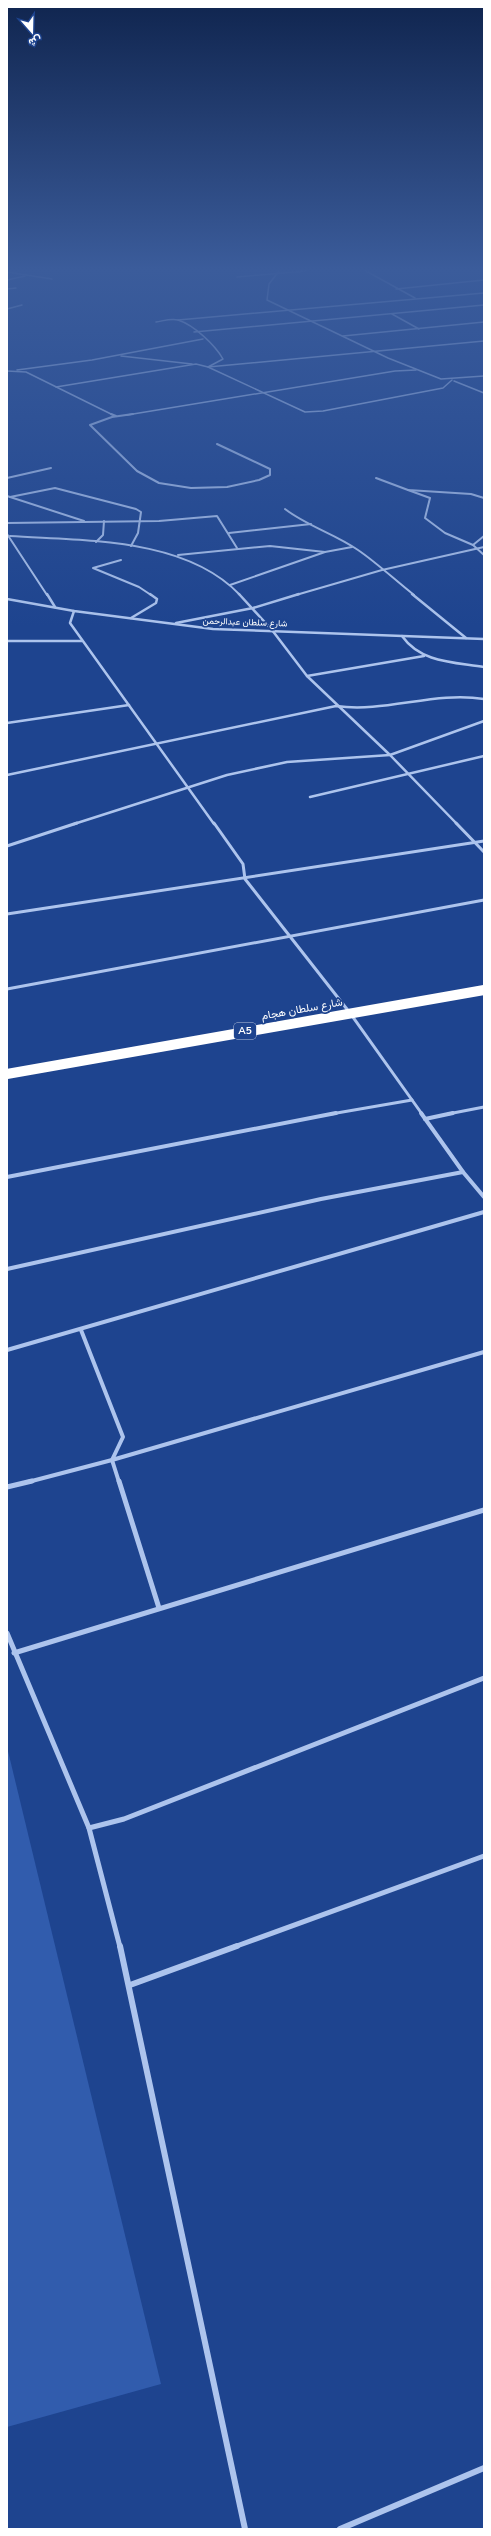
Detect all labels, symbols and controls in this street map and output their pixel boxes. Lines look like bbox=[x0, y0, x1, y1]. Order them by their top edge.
north arrow bbox=[12, 12, 52, 52]
text: ش bbox=[26, 32, 44, 50]
street label: شارع سلطان عبدالرحمن bbox=[202, 615, 288, 629]
street label: شارع سلطان هجام bbox=[260, 994, 344, 1024]
road number: A5 bbox=[234, 1023, 256, 1039]

